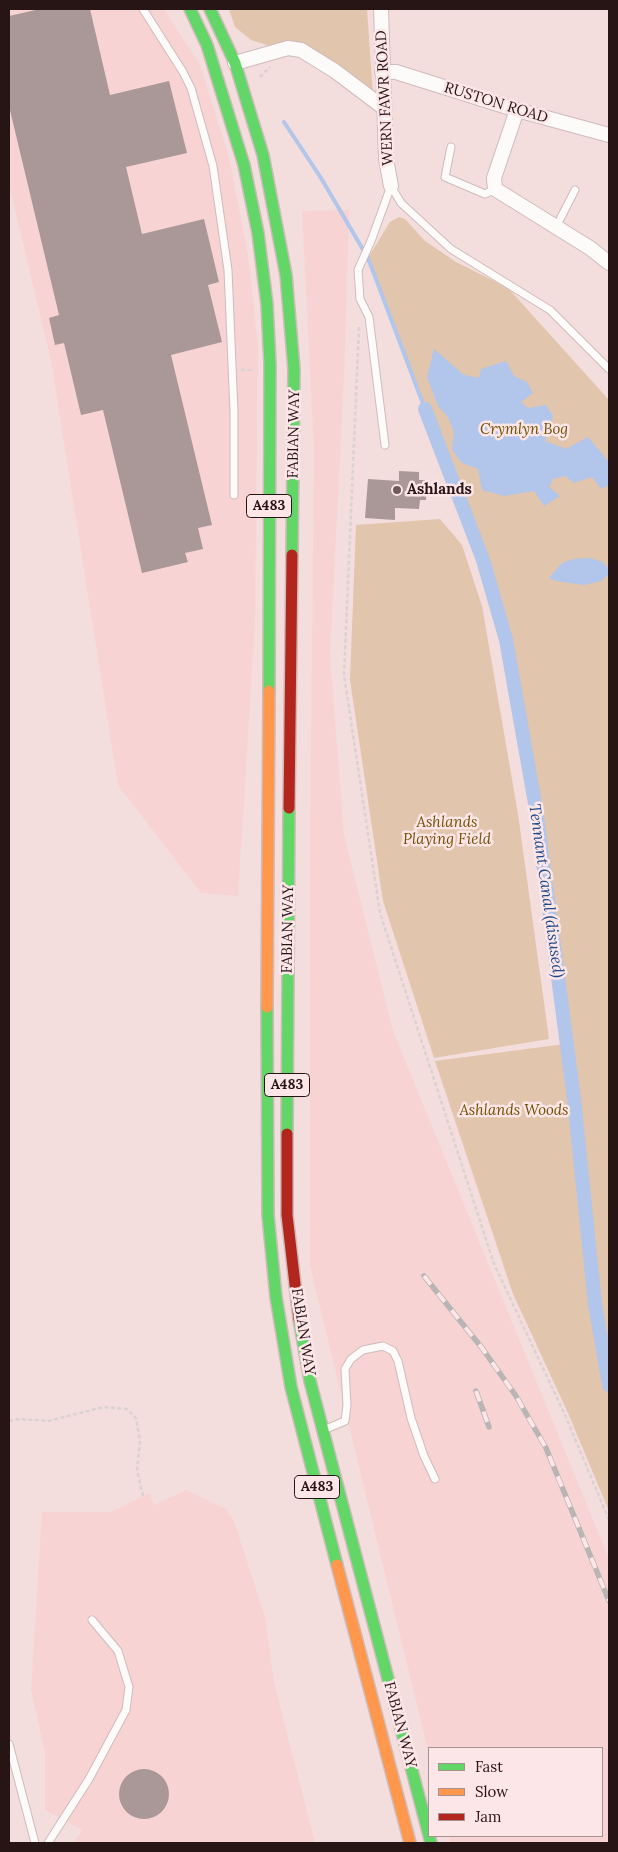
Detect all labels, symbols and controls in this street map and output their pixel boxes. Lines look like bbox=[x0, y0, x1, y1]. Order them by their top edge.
street label: WERN FAWR ROAD bbox=[372, 30, 398, 166]
street label: RUSTON ROAD bbox=[442, 79, 550, 127]
street label: FABIAN WAY bbox=[284, 390, 304, 478]
park label: Crymlyn Bog bbox=[480, 421, 568, 439]
place label: Ashlands bbox=[407, 481, 472, 499]
marker: Ashlands bbox=[391, 484, 403, 496]
road number: A483 bbox=[246, 494, 292, 518]
water label: Tennant Canal (disused) bbox=[524, 803, 568, 979]
park label: Ashlands Playing Field bbox=[403, 814, 491, 849]
street label: FABIAN WAY bbox=[278, 885, 298, 973]
road number: A483 bbox=[264, 1074, 310, 1096]
park label: Ashlands Woods bbox=[459, 1102, 569, 1120]
street label: FABIAN WAY bbox=[287, 1287, 319, 1377]
road number: A483 bbox=[294, 1475, 340, 1498]
street label: FABIAN WAY bbox=[380, 1680, 420, 1770]
legend bbox=[428, 1747, 603, 1837]
text: Fast bbox=[475, 1757, 503, 1776]
text: Slow bbox=[475, 1782, 508, 1801]
text: Jam bbox=[475, 1807, 502, 1826]

